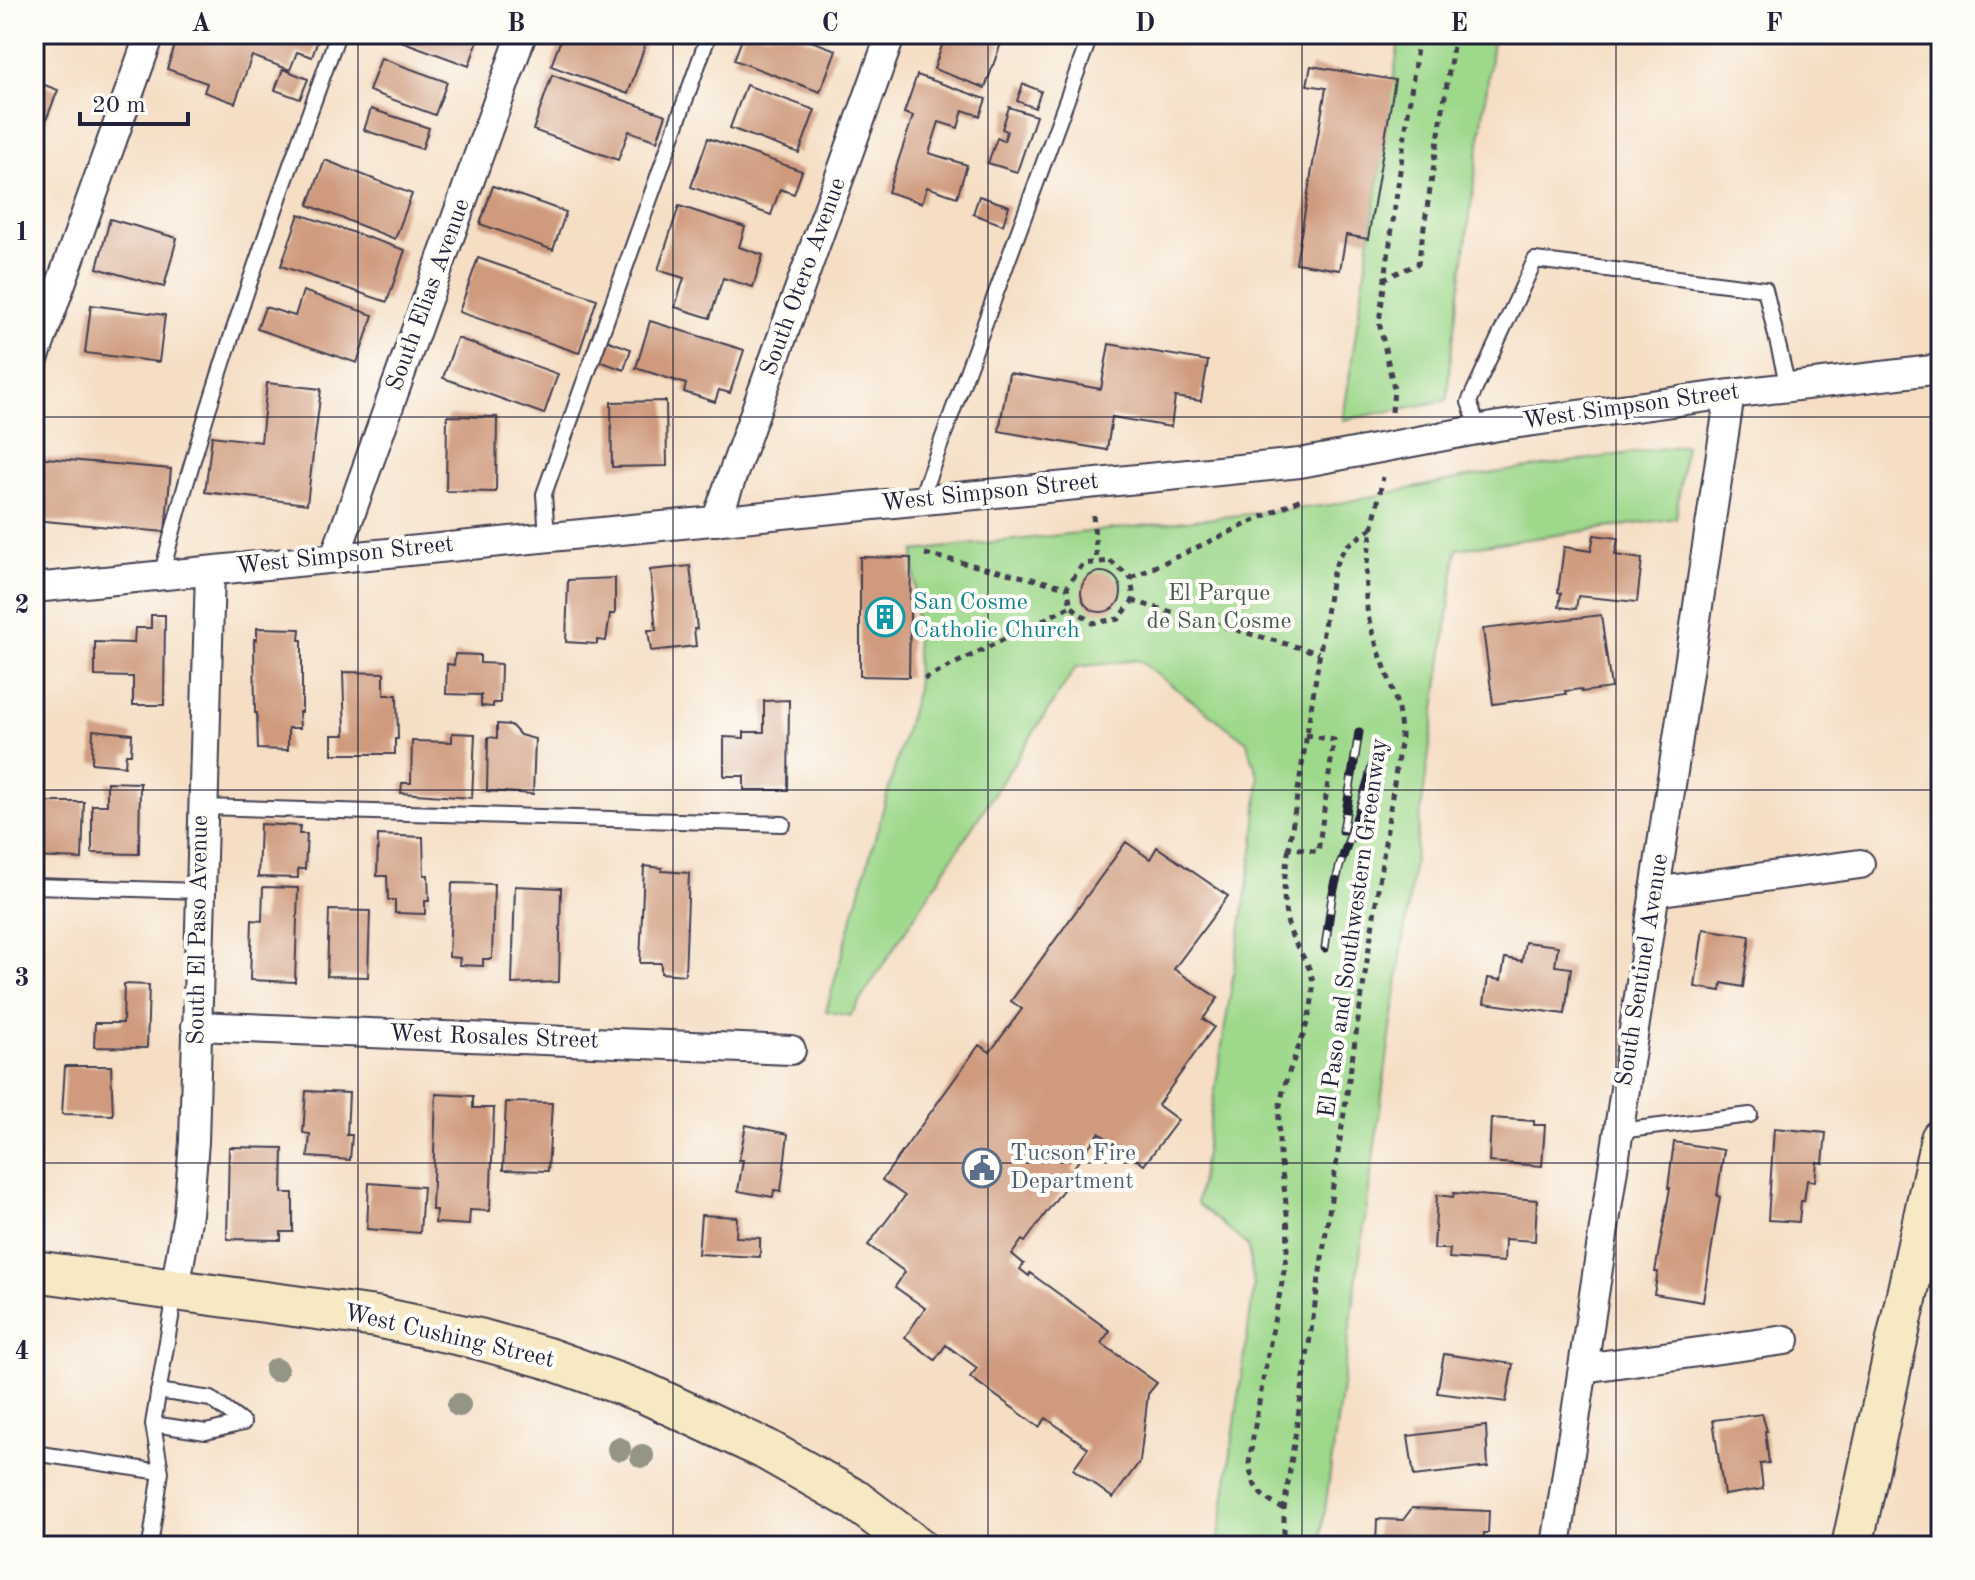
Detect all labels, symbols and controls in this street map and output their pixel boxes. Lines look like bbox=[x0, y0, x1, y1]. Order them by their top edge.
text: A bbox=[191, 11, 211, 37]
text: B bbox=[507, 11, 525, 37]
text: C bbox=[821, 11, 839, 37]
text: D bbox=[1135, 11, 1155, 37]
text: E bbox=[1450, 11, 1468, 37]
text: F bbox=[1765, 11, 1783, 37]
scale bar bbox=[80, 76, 188, 126]
text: 20 m bbox=[92, 94, 146, 118]
street label: South Otero Avenue bbox=[757, 175, 851, 379]
street label: South Elias Avenue bbox=[383, 196, 475, 394]
text: 1 bbox=[14, 220, 30, 246]
street label: West Simpson Street bbox=[1521, 380, 1741, 434]
street label: West Simpson Street bbox=[880, 470, 1100, 516]
street label: West Simpson Street bbox=[235, 533, 455, 579]
park label: El Parque de San Cosme bbox=[1146, 582, 1292, 634]
place label: San Cosme Catholic Church bbox=[913, 591, 1080, 643]
text: 2 bbox=[14, 593, 30, 619]
building icon: San Cosme Catholic Church bbox=[864, 596, 906, 638]
street label: El Paso and Southwestern Greenway bbox=[1315, 736, 1393, 1119]
street label: South El Paso Avenue bbox=[185, 815, 213, 1045]
street label: South Sentinel Avenue bbox=[1613, 852, 1673, 1088]
text: 3 bbox=[14, 966, 30, 992]
street label: West Rosales Street bbox=[389, 1022, 599, 1054]
place label: Tucson Fire Department bbox=[1010, 1142, 1136, 1194]
public building icon: Tucson Fire Department bbox=[961, 1147, 1003, 1189]
street label: West Cushing Street bbox=[342, 1301, 556, 1373]
text: 4 bbox=[14, 1339, 30, 1365]

